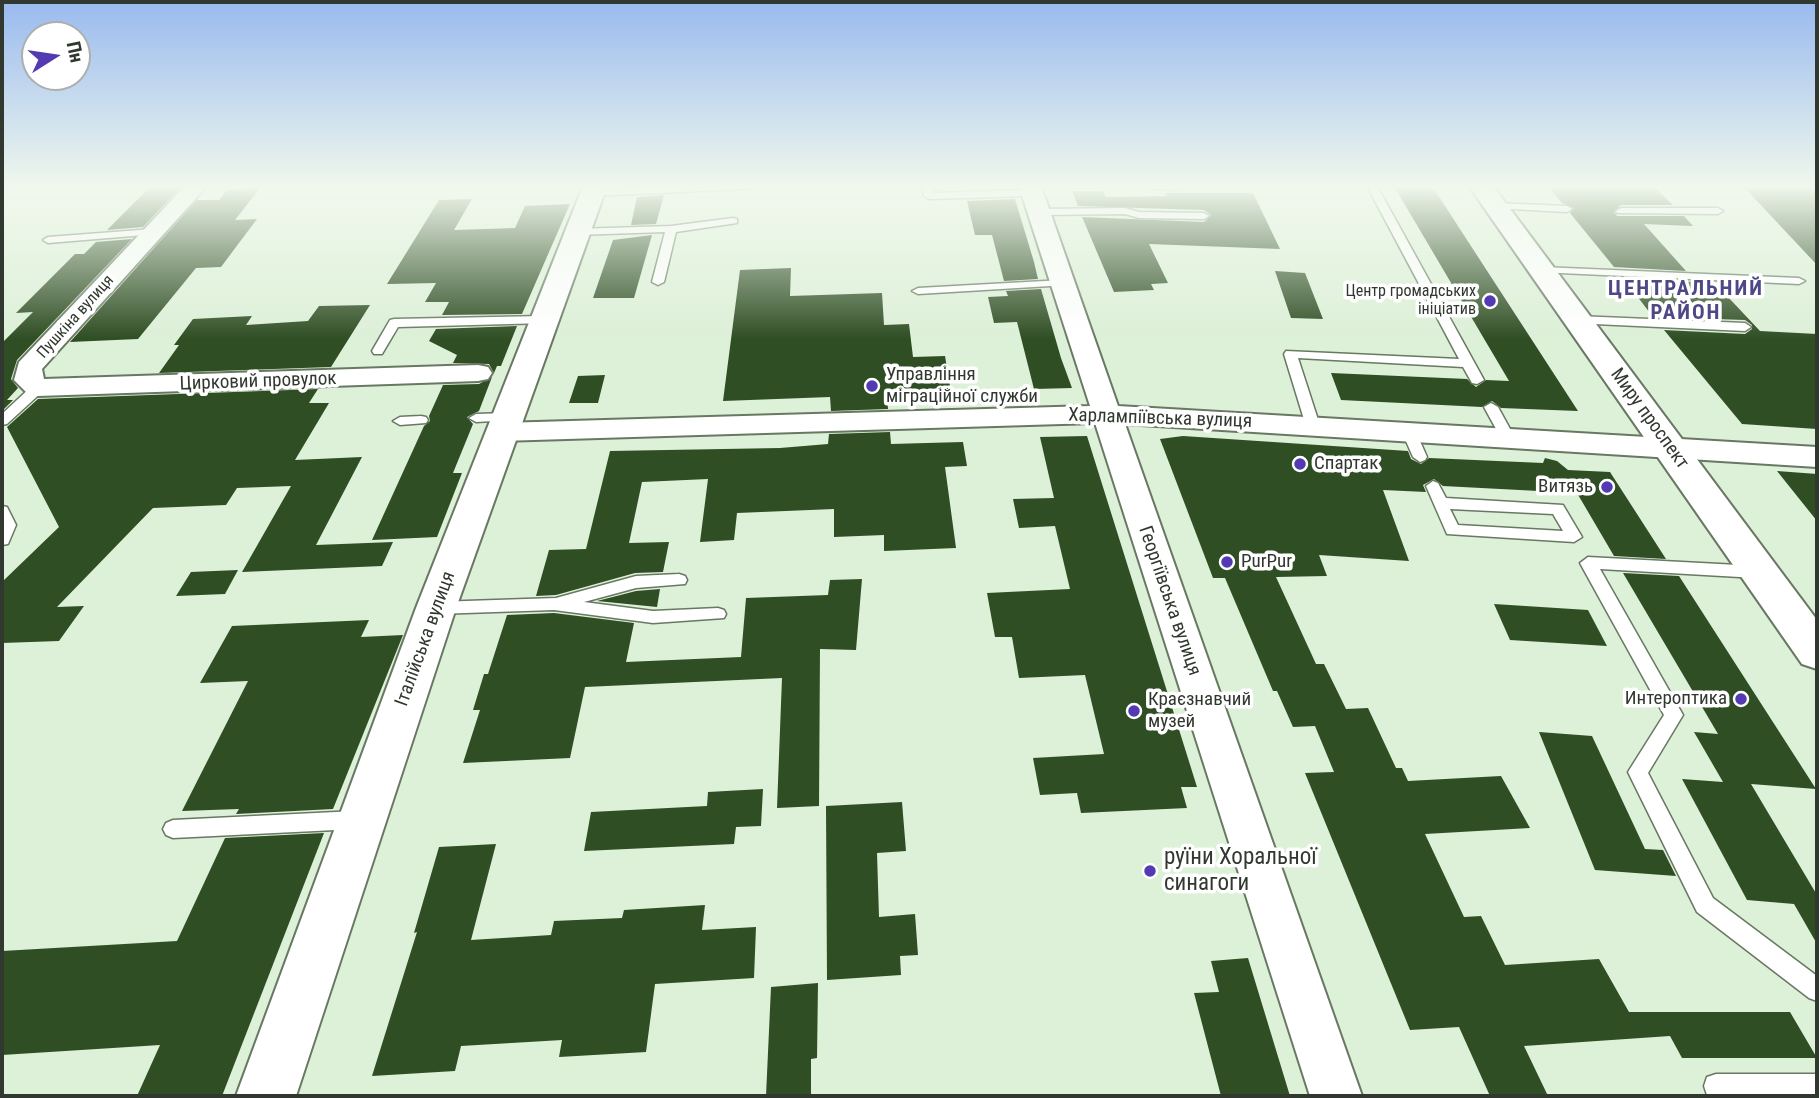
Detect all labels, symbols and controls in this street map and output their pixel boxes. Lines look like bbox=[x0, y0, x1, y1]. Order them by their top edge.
north arrow bbox=[21, 21, 91, 91]
text: Пн bbox=[62, 39, 89, 65]
street label: Пушкіна вулиця bbox=[34, 271, 118, 363]
district label: ЦЕНТРАЛЬНИЙ РАЙОН bbox=[1609, 277, 1763, 327]
place label: Центр громадських ініціатив bbox=[1345, 282, 1476, 320]
marker: Центр громадських ініціатив bbox=[1482, 293, 1498, 309]
place label: Управління міграційної служби bbox=[886, 364, 1038, 408]
street label: Миру проспект bbox=[1605, 364, 1693, 474]
street label: Цирковий провулок bbox=[179, 368, 337, 396]
marker: Управління міграційної служби bbox=[864, 378, 880, 394]
street label: Харлампіївська вулиця bbox=[1068, 404, 1252, 434]
place label: Спартак bbox=[1314, 453, 1378, 475]
marker: Спартак bbox=[1292, 456, 1308, 472]
place label: Витязь bbox=[1538, 476, 1593, 498]
marker: Витязь bbox=[1599, 479, 1615, 495]
street label: Георгіївська вулиця bbox=[1133, 523, 1205, 679]
place label: PurPur bbox=[1241, 551, 1292, 573]
marker: PurPur bbox=[1219, 554, 1235, 570]
street label: Італійська вулиця bbox=[391, 569, 461, 709]
place label: Интероптика bbox=[1625, 688, 1727, 710]
place label: Краєзнавчий музей bbox=[1148, 689, 1251, 733]
marker: Интероптика bbox=[1733, 691, 1749, 707]
marker: Краєзнавчий музей bbox=[1126, 703, 1142, 719]
place label: руїни Хоральної синагоги bbox=[1164, 844, 1317, 898]
marker: руїни Хоральної синагоги bbox=[1142, 863, 1158, 879]

